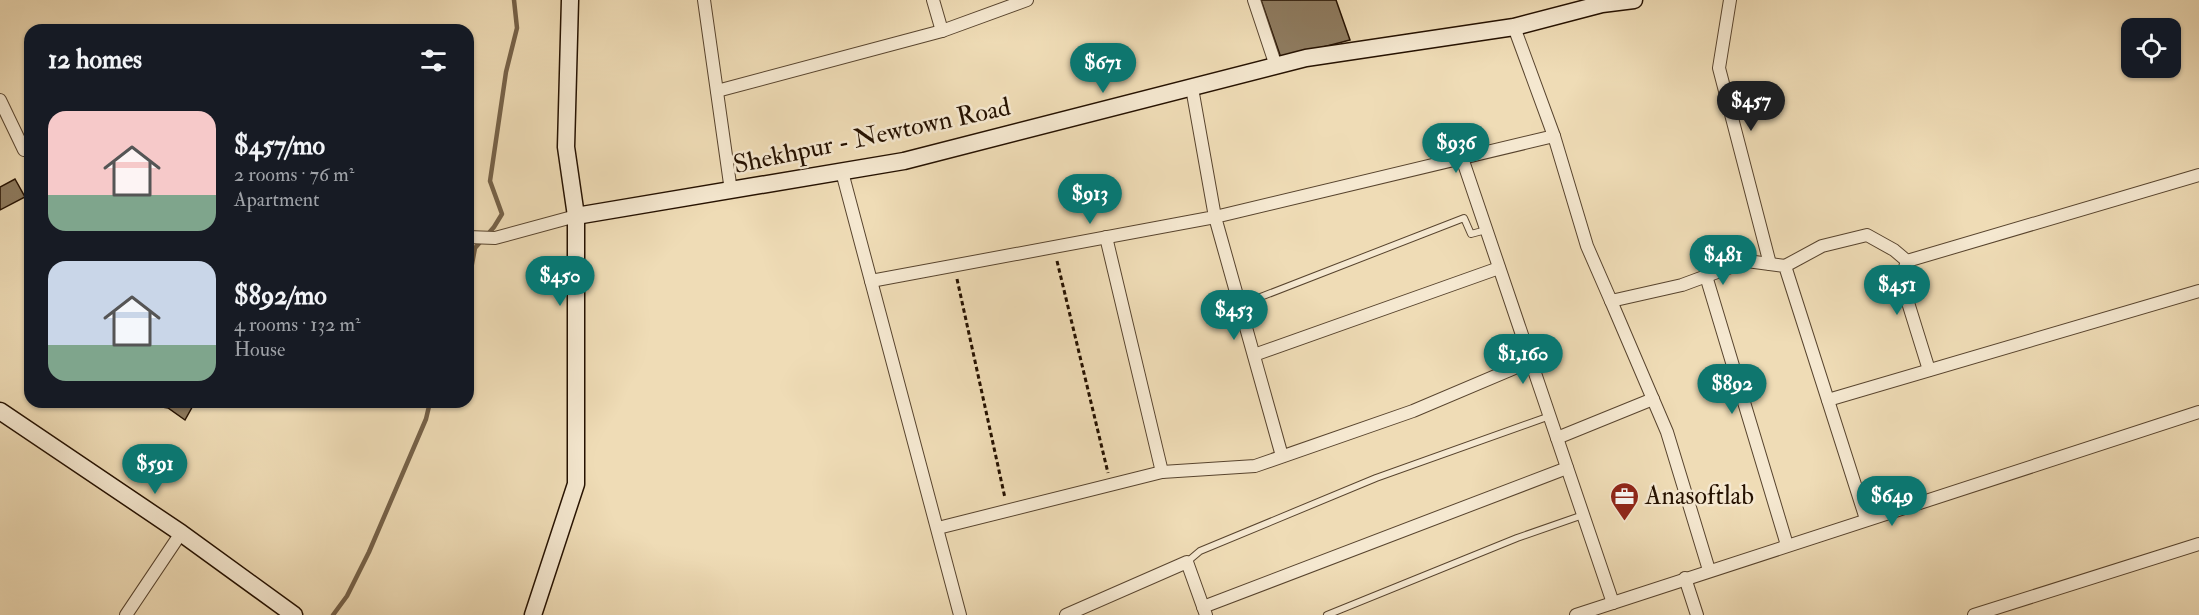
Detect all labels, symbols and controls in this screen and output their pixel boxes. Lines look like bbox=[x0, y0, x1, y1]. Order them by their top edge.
map controls bbox=[2121, 18, 2181, 78]
button: locate bbox=[2121, 18, 2181, 78]
pin: $671 bbox=[1067, 43, 1139, 94]
text: 12 homes bbox=[48, 44, 142, 76]
icon: filters bbox=[417, 44, 450, 77]
text: $671 bbox=[1084, 50, 1122, 75]
pin: $457 bbox=[1715, 81, 1787, 132]
text: $457 bbox=[1731, 88, 1771, 113]
street label: Shekhpur - Newtown Road bbox=[730, 91, 1014, 182]
pin: $936 bbox=[1420, 123, 1492, 174]
text: $457/mo bbox=[234, 130, 325, 162]
text: $936 bbox=[1436, 130, 1476, 155]
icon: home bbox=[96, 135, 168, 207]
text: 2 rooms · 76 m² bbox=[234, 162, 354, 187]
pin: $913 bbox=[1054, 174, 1126, 225]
text: $913 bbox=[1072, 181, 1108, 206]
text: Apartment bbox=[234, 187, 319, 212]
pin: $481 bbox=[1687, 235, 1759, 286]
text: $481 bbox=[1704, 242, 1742, 267]
pin: $450 bbox=[524, 256, 596, 307]
text: $450 bbox=[540, 263, 580, 288]
pin: $451 bbox=[1861, 265, 1933, 316]
text: $451 bbox=[1878, 272, 1916, 297]
text: $892/mo bbox=[234, 280, 327, 312]
icon: home bbox=[96, 285, 168, 357]
pin: $453 bbox=[1198, 290, 1270, 341]
text: $453 bbox=[1215, 297, 1253, 322]
text: 4 rooms · 132 m² bbox=[234, 312, 361, 337]
pin: $1,160 bbox=[1474, 334, 1572, 385]
text: House bbox=[234, 337, 285, 362]
text: $1,160 bbox=[1498, 341, 1548, 366]
pin: $892 bbox=[1696, 364, 1768, 415]
text: $892 bbox=[1711, 371, 1753, 396]
pin: $591 bbox=[119, 444, 191, 495]
text: $591 bbox=[136, 451, 174, 476]
pin: $649 bbox=[1856, 476, 1928, 527]
office icon: Anasoftlab bbox=[1608, 480, 1640, 522]
place label: Anasoftlab bbox=[1644, 480, 1754, 512]
text: $649 bbox=[1871, 483, 1913, 508]

